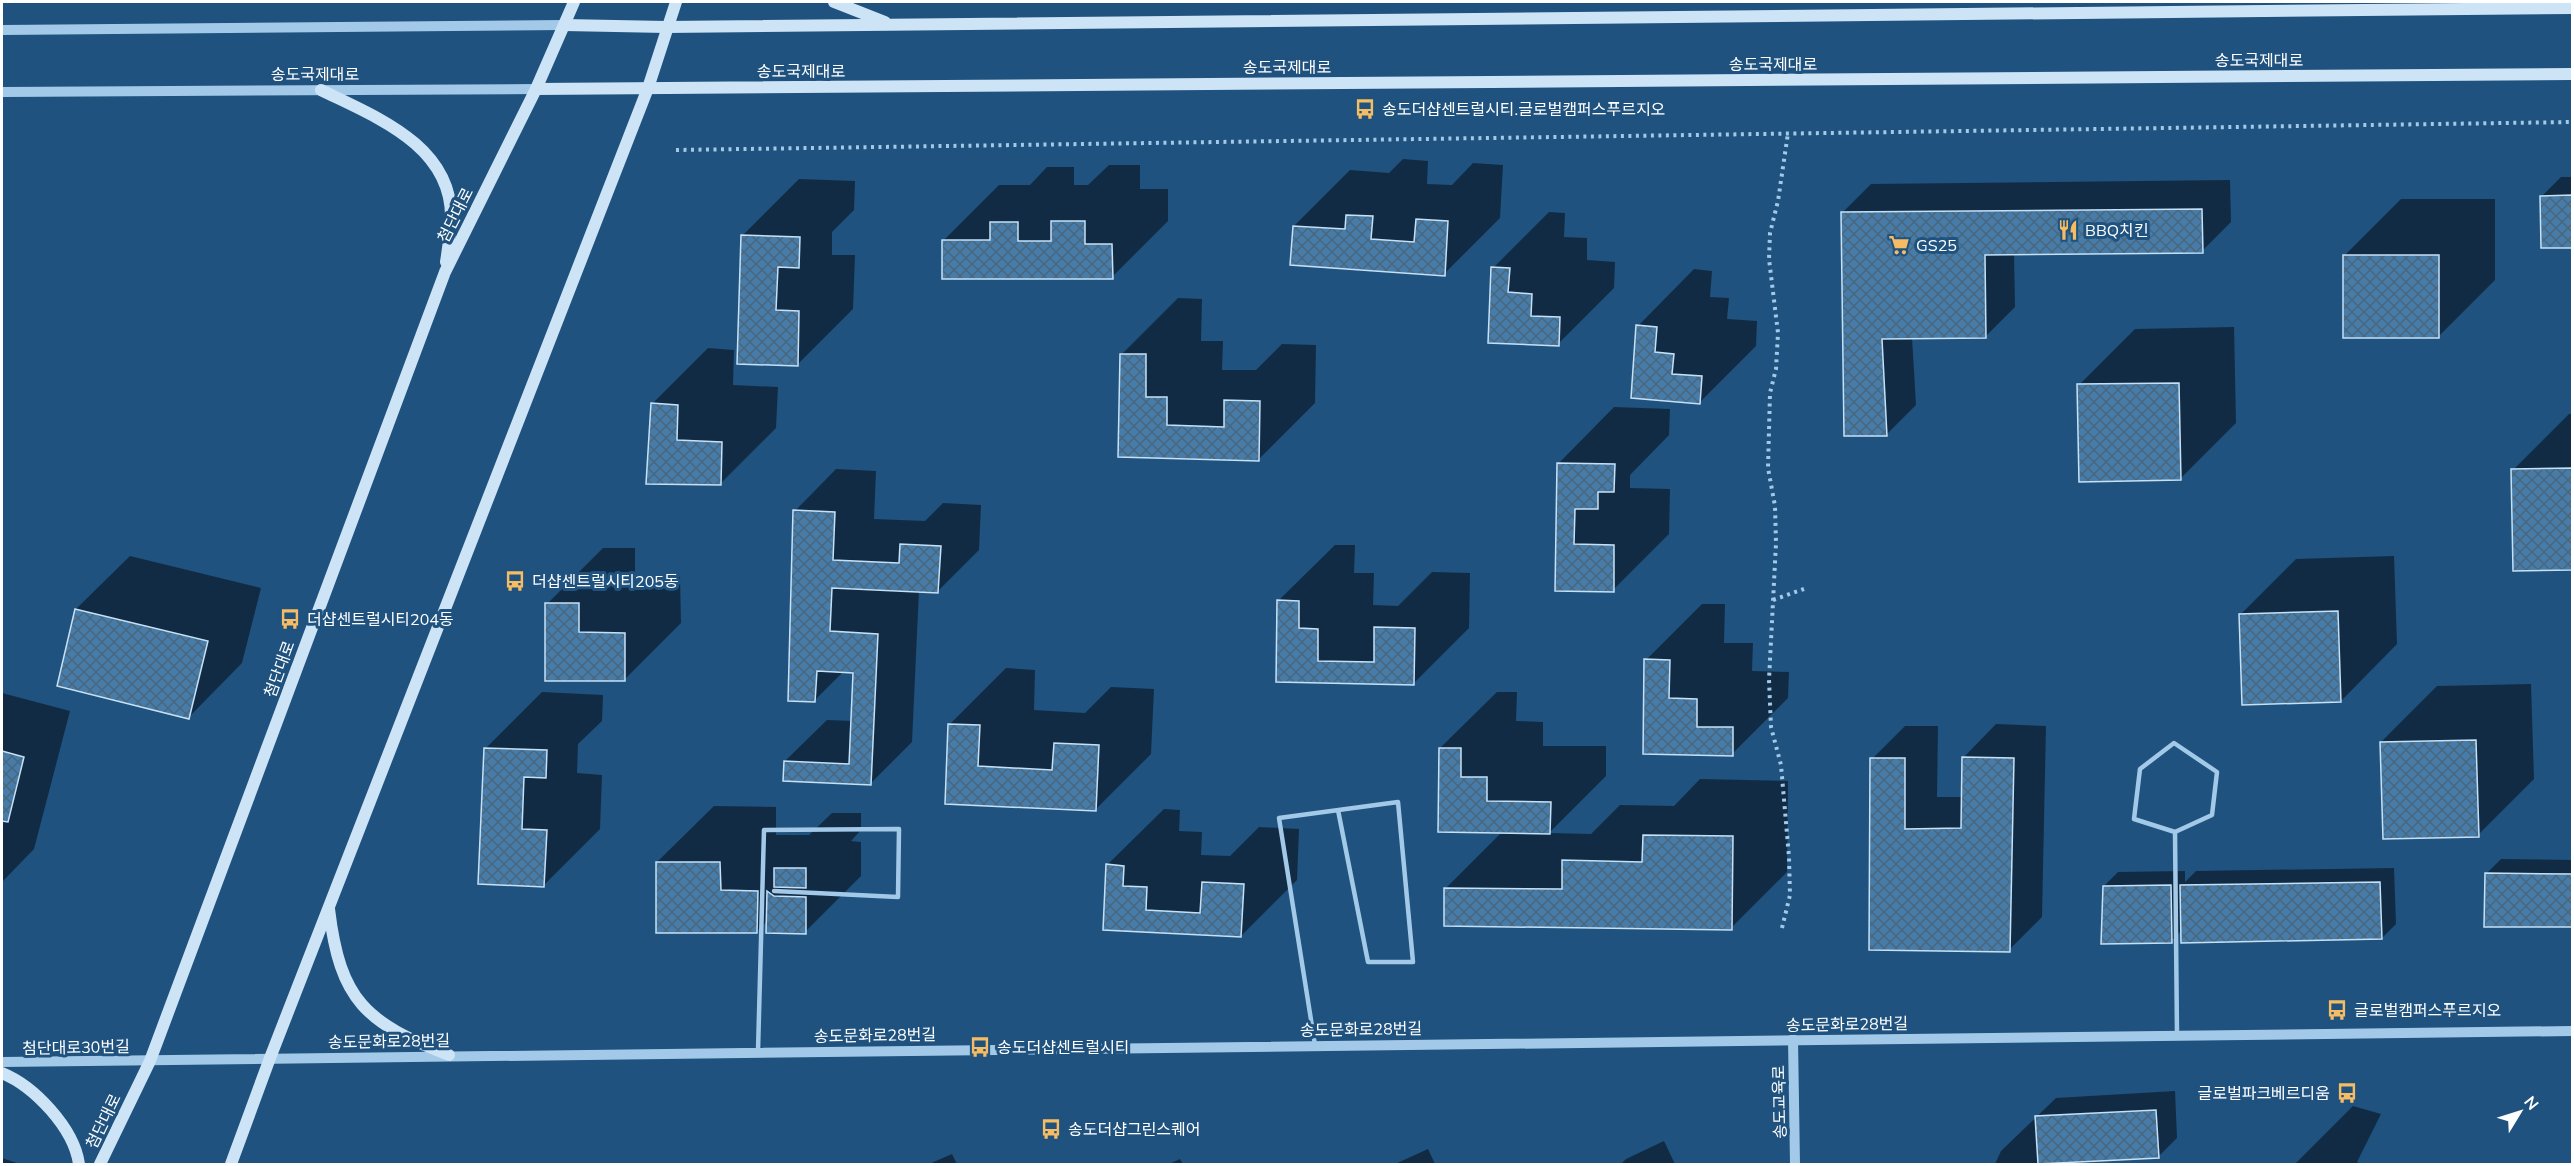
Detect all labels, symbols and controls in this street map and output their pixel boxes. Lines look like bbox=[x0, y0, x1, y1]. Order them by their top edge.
street label: 송도국제대로 bbox=[2215, 50, 2303, 70]
street label: 송도국제대로 bbox=[1729, 54, 1817, 74]
street label: 송도국제대로 bbox=[1243, 57, 1331, 77]
street label: 송도국제대로 bbox=[757, 61, 845, 81]
street label: 송도국제대로 bbox=[271, 64, 359, 84]
bus stop icon: 송도더샵센트럴시티.글로벌캠퍼스푸르지오 bbox=[1353, 97, 1377, 121]
place label: 송도더샵센트럴시티.글로벌캠퍼스푸르지오 bbox=[1382, 99, 1665, 119]
street label: 첨단대로 bbox=[433, 184, 477, 246]
restaurant icon: BBQ치킨 bbox=[2056, 218, 2080, 242]
place label: BBQ치킨 bbox=[2085, 220, 2149, 240]
supermarket icon: GS25 bbox=[1887, 233, 1911, 257]
place label: GS25 bbox=[1916, 235, 1957, 255]
bus stop icon: 더샵센트럴시티205동 bbox=[503, 569, 527, 593]
place label: 더샵센트럴시티205동 bbox=[532, 571, 679, 591]
bus stop icon: 더샵센트럴시티204동 bbox=[278, 607, 302, 631]
place label: 더샵센트럴시티204동 bbox=[307, 609, 454, 629]
street label: 첨단대로 bbox=[260, 638, 299, 700]
bus stop icon: 글로벌캠퍼스푸르지오 bbox=[2325, 998, 2349, 1022]
place label: 글로벌캠퍼스푸르지오 bbox=[2354, 1000, 2501, 1020]
street label: 송도문화로28번길 bbox=[1786, 1013, 1908, 1035]
street label: 송도문화로28번길 bbox=[1300, 1018, 1422, 1040]
street label: 송도문화로28번길 bbox=[814, 1024, 936, 1046]
street label: 송도문화로28번길 bbox=[328, 1030, 450, 1052]
bus stop icon: 송도더샵센트럴시티 bbox=[968, 1035, 992, 1059]
street label: 첨단대로30번길 bbox=[22, 1036, 130, 1058]
place label: 송도더샵센트럴시티 bbox=[997, 1037, 1129, 1057]
street label: 송도교육로 bbox=[1768, 1065, 1790, 1139]
bus stop icon: 글로벌파크베르디움 bbox=[2335, 1081, 2359, 1105]
north arrow bbox=[2490, 1082, 2550, 1142]
place label: 글로벌파크베르디움 bbox=[2198, 1083, 2330, 1103]
street label: 첨단대로 bbox=[81, 1090, 125, 1152]
text: N bbox=[2520, 1092, 2543, 1114]
bus stop icon: 송도더샵그린스퀘어 bbox=[1039, 1117, 1063, 1141]
place label: 송도더샵그린스퀘어 bbox=[1068, 1119, 1200, 1139]

